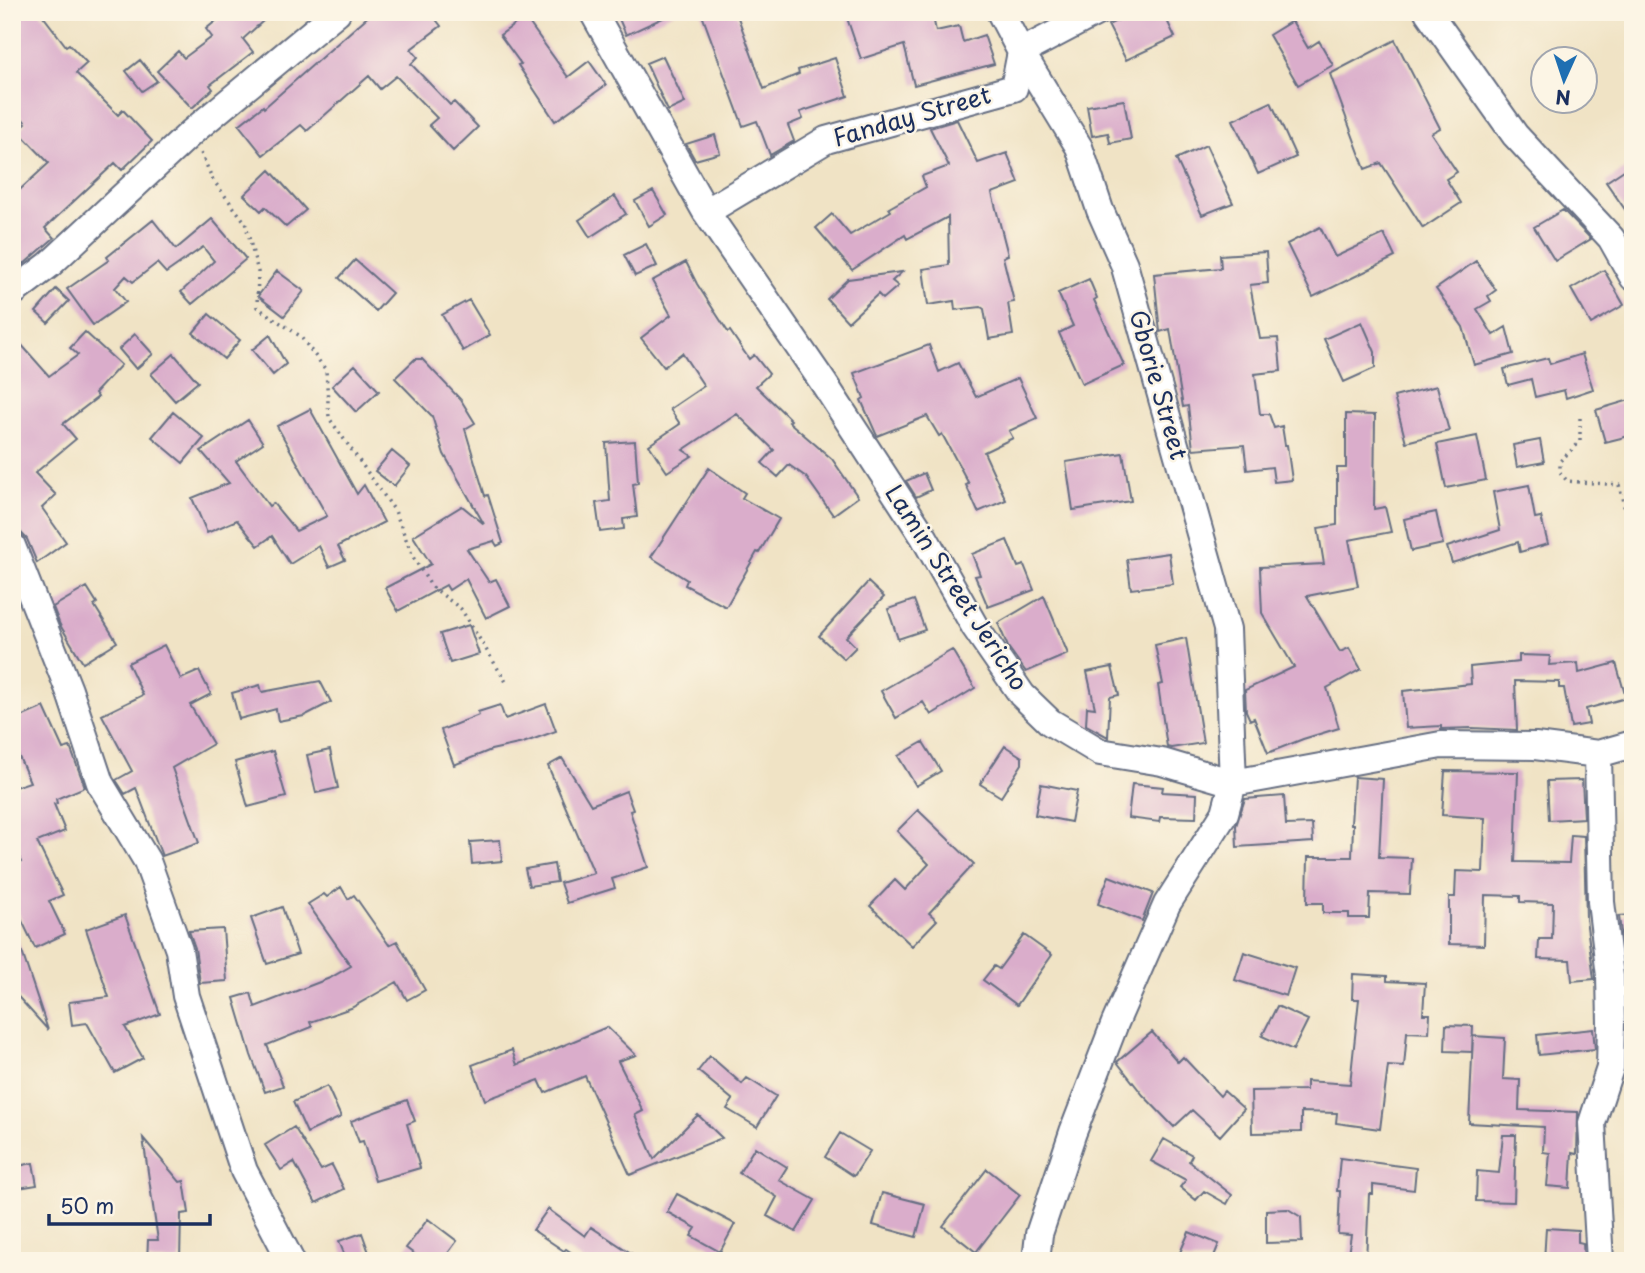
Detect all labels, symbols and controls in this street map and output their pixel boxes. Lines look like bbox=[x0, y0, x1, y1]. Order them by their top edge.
north arrow bbox=[1530, 46, 1600, 116]
street label: Fanday Street bbox=[828, 75, 995, 155]
text: N bbox=[1555, 84, 1571, 112]
street label: Gborie Street bbox=[1121, 305, 1199, 464]
street label: Lamin Street Jericho bbox=[877, 477, 1038, 697]
scale bar bbox=[49, 1182, 210, 1226]
text: 50 m bbox=[60, 1189, 114, 1221]

